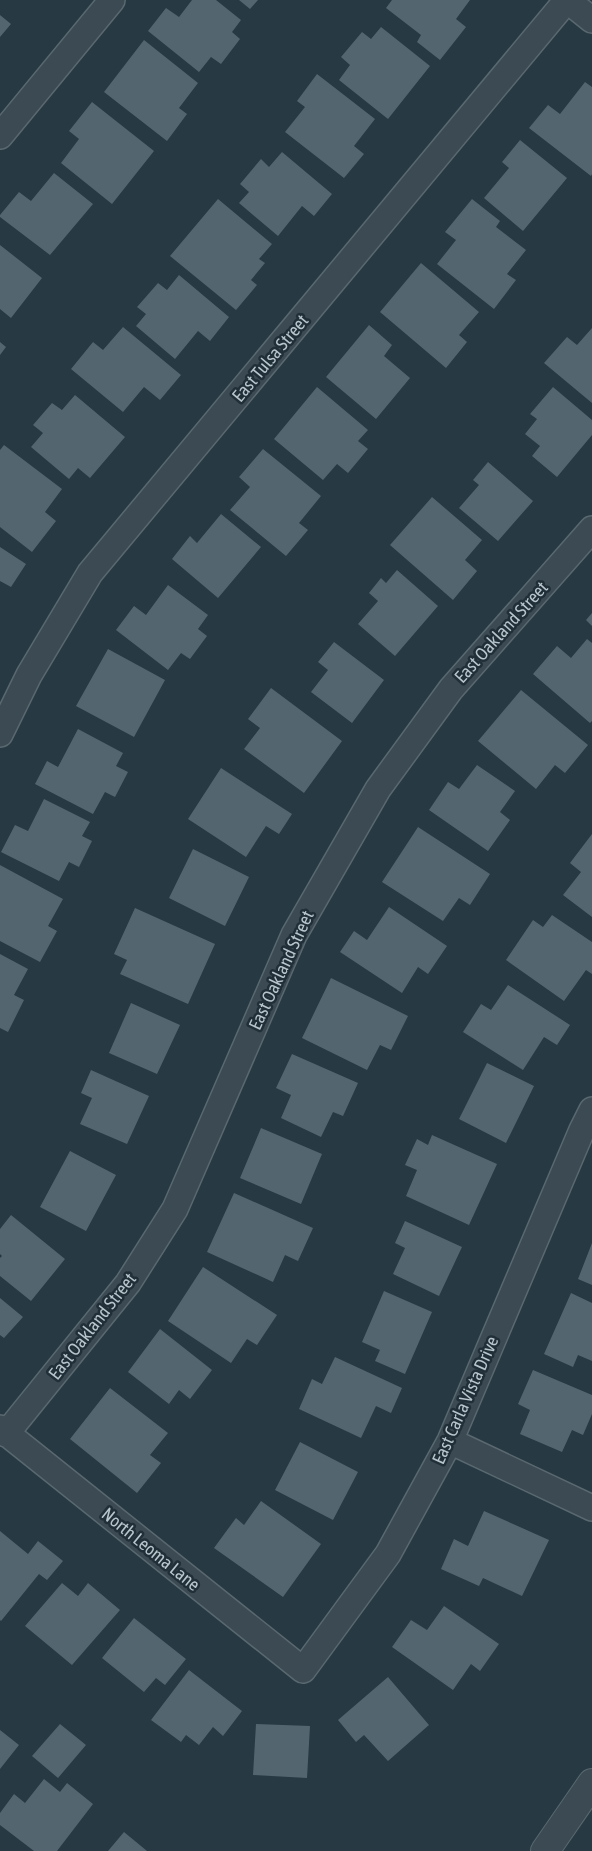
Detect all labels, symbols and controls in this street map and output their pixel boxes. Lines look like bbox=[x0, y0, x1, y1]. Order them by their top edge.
street label: East Tulsa Street bbox=[228, 310, 312, 406]
street label: East Oakland Street bbox=[450, 577, 552, 687]
street label: East Oakland Street bbox=[244, 907, 318, 1033]
street label: East Oakland Street bbox=[44, 1269, 140, 1383]
street label: East Carla Vista Drive bbox=[427, 1333, 503, 1467]
street label: North Leoma Lane bbox=[98, 1503, 204, 1595]

